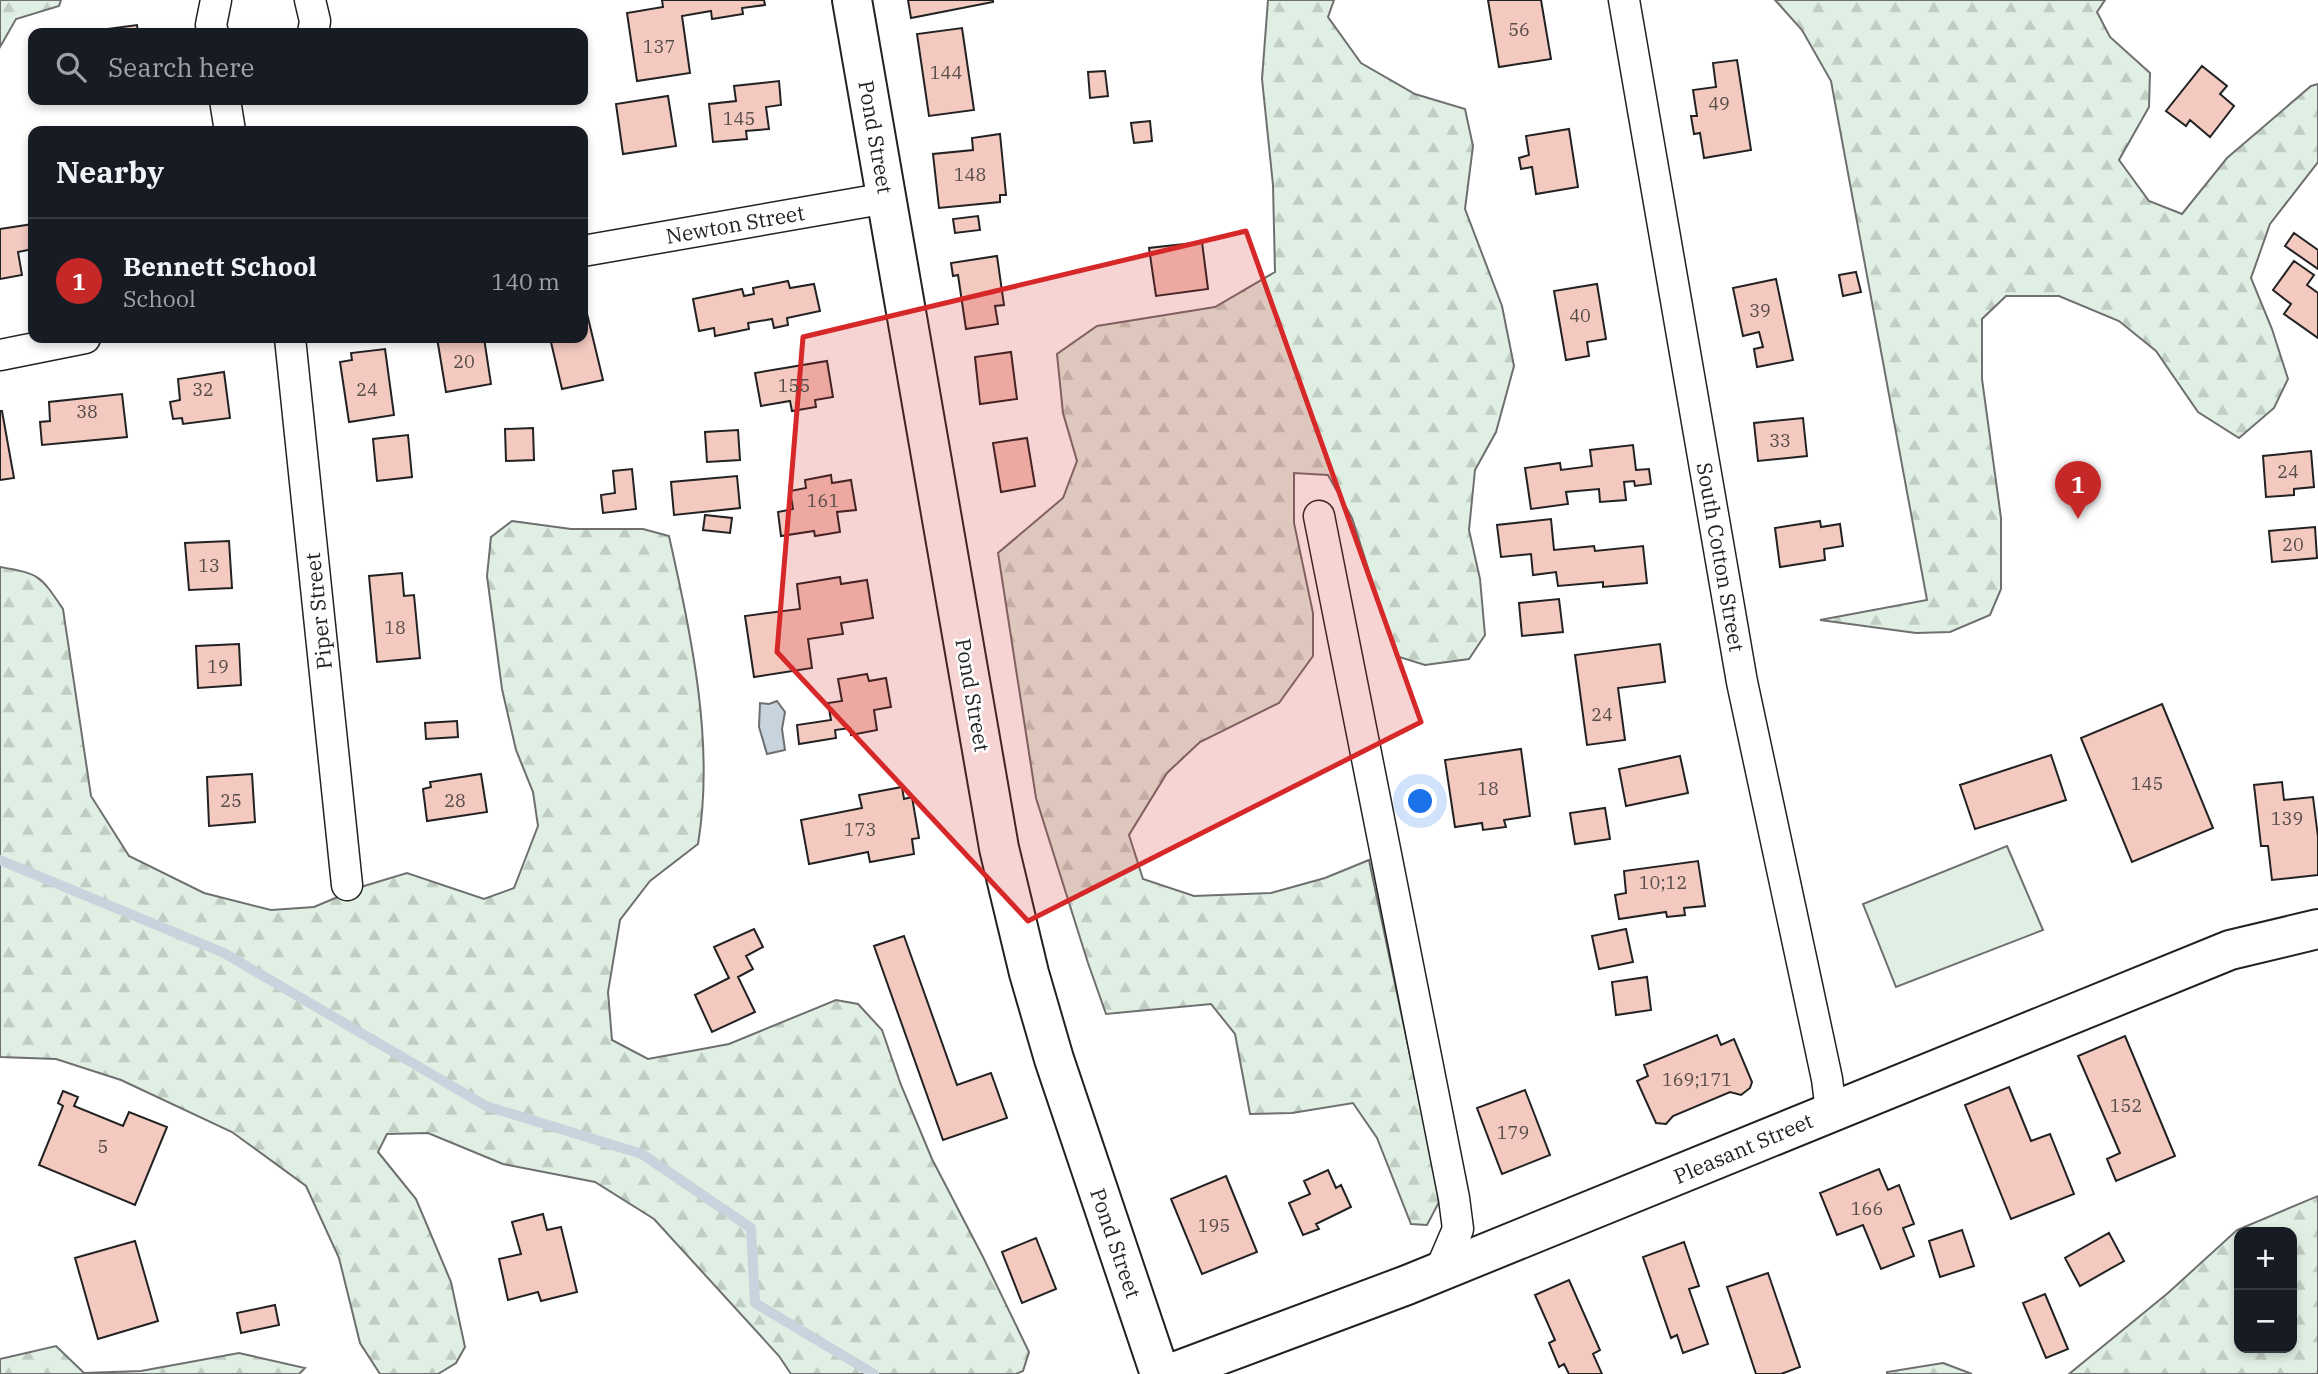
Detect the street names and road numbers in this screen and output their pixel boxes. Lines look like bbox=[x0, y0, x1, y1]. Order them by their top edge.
street label: Pond Street bbox=[852, 78, 900, 196]
street label: Newton Street bbox=[663, 198, 807, 250]
street label: South Cotton Street bbox=[1691, 460, 1751, 654]
street label: Piper Street bbox=[298, 551, 338, 671]
street label: Pond Street bbox=[949, 636, 997, 754]
street label: Pleasant Street bbox=[1669, 1106, 1817, 1190]
street label: Pond Street bbox=[1084, 1184, 1148, 1302]

